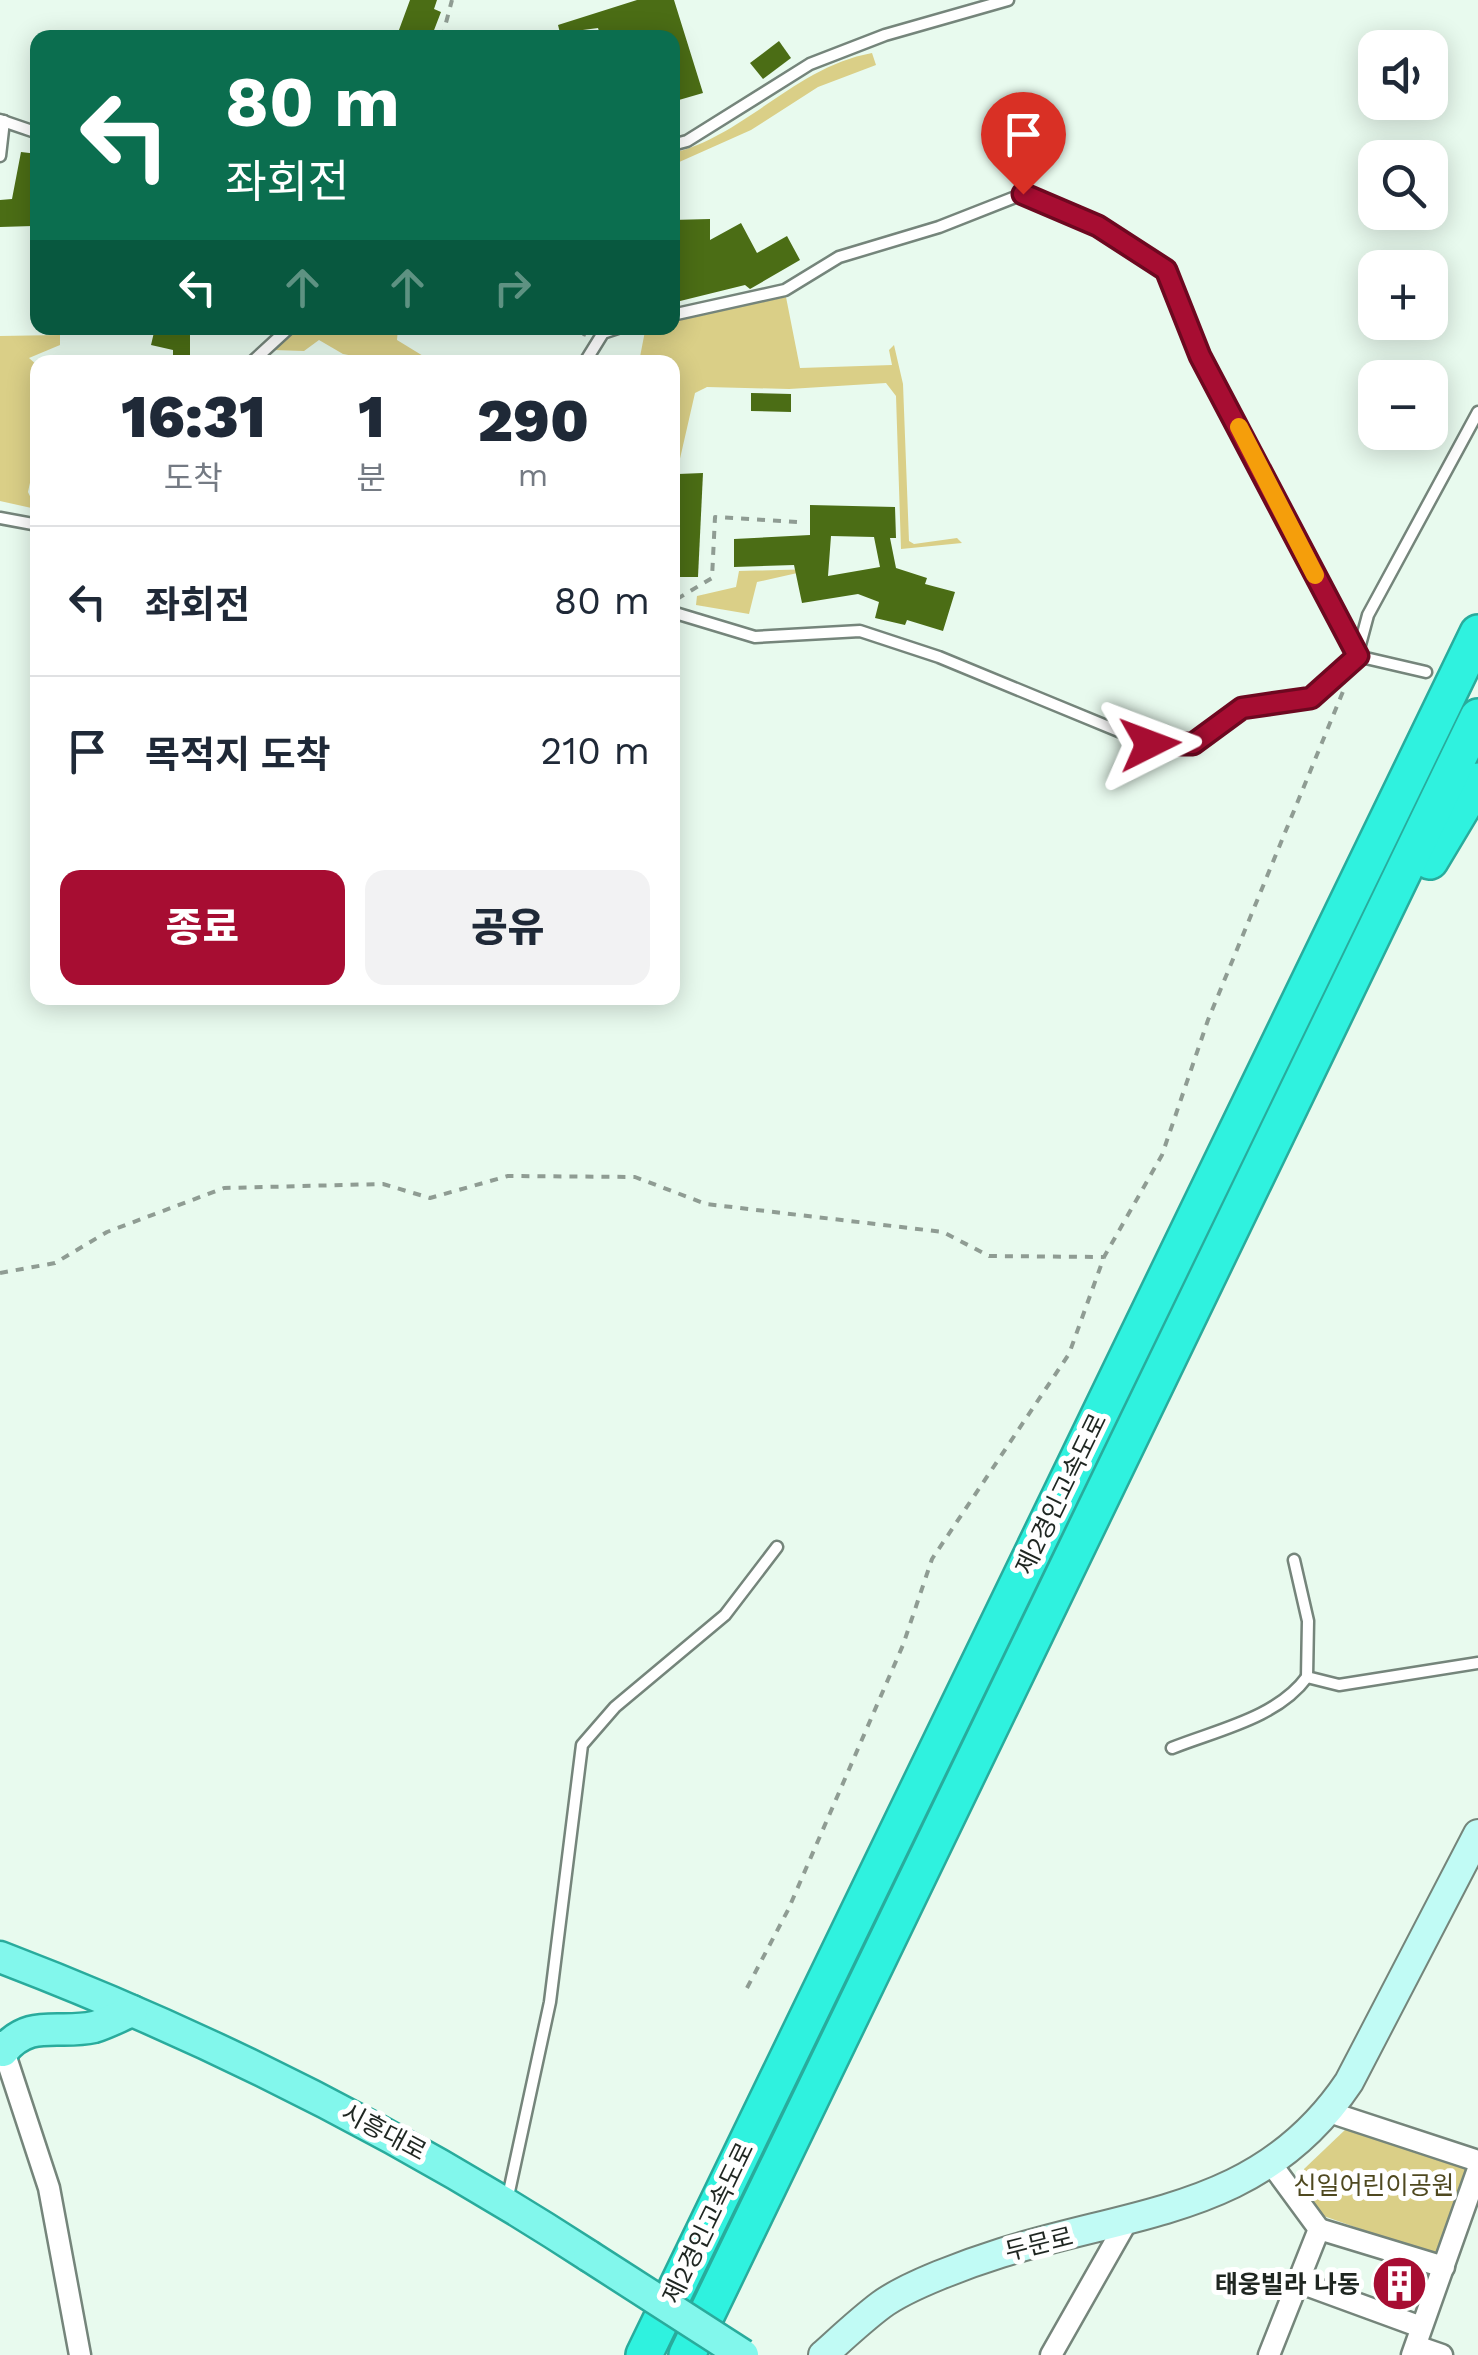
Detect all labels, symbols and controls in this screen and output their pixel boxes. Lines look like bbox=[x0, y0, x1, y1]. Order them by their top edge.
map controls bbox=[1358, 30, 1448, 450]
button: sound bbox=[1358, 30, 1448, 120]
text: 80 m bbox=[225, 61, 400, 143]
icon: left bbox=[60, 70, 190, 200]
pin bbox=[981, 92, 1066, 195]
icon: arrive bbox=[996, 107, 1051, 162]
button: search bbox=[1358, 140, 1448, 230]
text: 좌회전 bbox=[225, 155, 349, 208]
button: + bbox=[1358, 250, 1448, 340]
icon: left bbox=[170, 260, 225, 315]
icon: ahead bbox=[275, 260, 330, 315]
icon: ahead bbox=[380, 260, 435, 315]
icon: right bbox=[485, 260, 540, 315]
button: − bbox=[1358, 360, 1448, 450]
text: 16:31 bbox=[121, 381, 266, 452]
text: 1 bbox=[358, 381, 385, 452]
text: 290 bbox=[477, 385, 589, 456]
text: m bbox=[518, 456, 548, 494]
text: 도착 bbox=[164, 459, 223, 497]
text: 분 bbox=[357, 459, 386, 497]
icon: left bbox=[60, 574, 115, 629]
text: 80 m bbox=[554, 579, 650, 623]
text: 좌회전 bbox=[145, 583, 250, 627]
position arrow bbox=[1098, 692, 1202, 796]
icon: arrive bbox=[60, 724, 115, 779]
text: 210 m bbox=[540, 729, 650, 773]
text: 목적지 도착 bbox=[145, 733, 331, 777]
button: 종료 bbox=[60, 870, 345, 985]
button: 공유 bbox=[365, 870, 650, 985]
street label: 제2경인고속도로 bbox=[1009, 1409, 1113, 1579]
street label: 시흥대로 bbox=[337, 2098, 431, 2166]
street label: 제2경인고속도로 bbox=[656, 2138, 760, 2308]
park label: 신일어린이공원 bbox=[1293, 2171, 1455, 2200]
street label: 두문로 bbox=[1002, 2222, 1076, 2266]
building icon: 태웅빌라 나동 bbox=[1369, 2254, 1429, 2314]
place label: 태웅빌라 나동 bbox=[1215, 2270, 1360, 2299]

